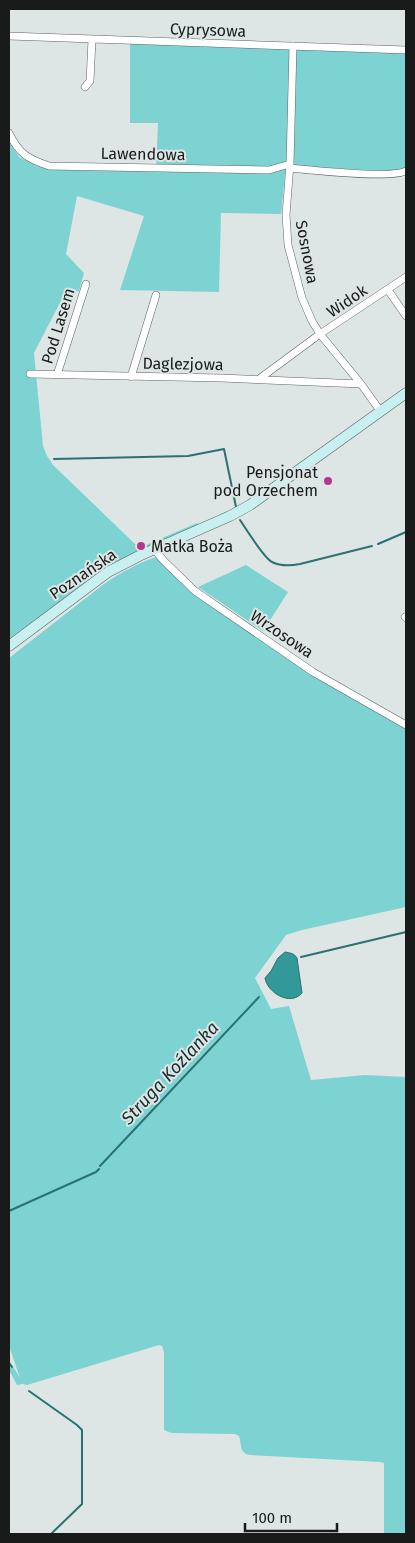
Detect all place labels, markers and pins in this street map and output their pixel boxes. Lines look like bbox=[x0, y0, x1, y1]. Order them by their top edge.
place label: Pensjonat pod Orzechem bbox=[213, 463, 318, 500]
marker: Pensjonat pod Orzechem bbox=[322, 475, 334, 487]
place label: Matka Boża bbox=[151, 537, 233, 556]
marker: Matka Boża bbox=[135, 540, 147, 552]

